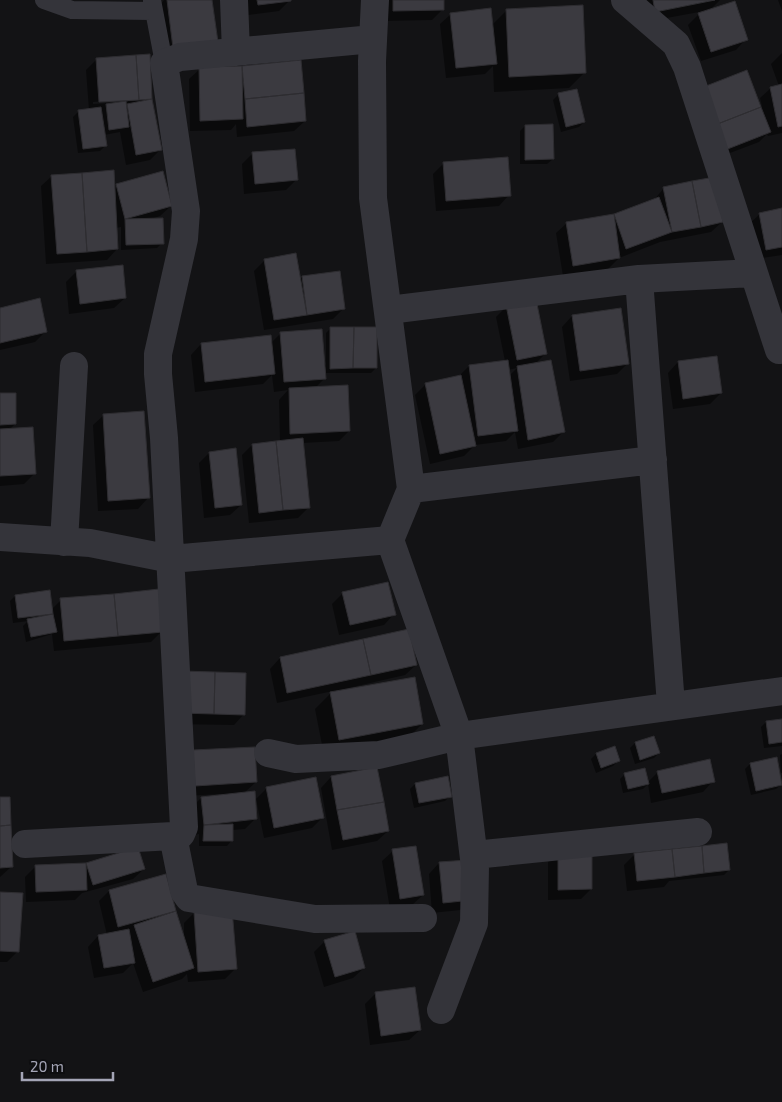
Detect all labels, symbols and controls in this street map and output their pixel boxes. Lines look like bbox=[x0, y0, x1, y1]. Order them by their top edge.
scale bar bbox=[22, 1050, 114, 1082]
text: 20 m bbox=[30, 1057, 64, 1075]

